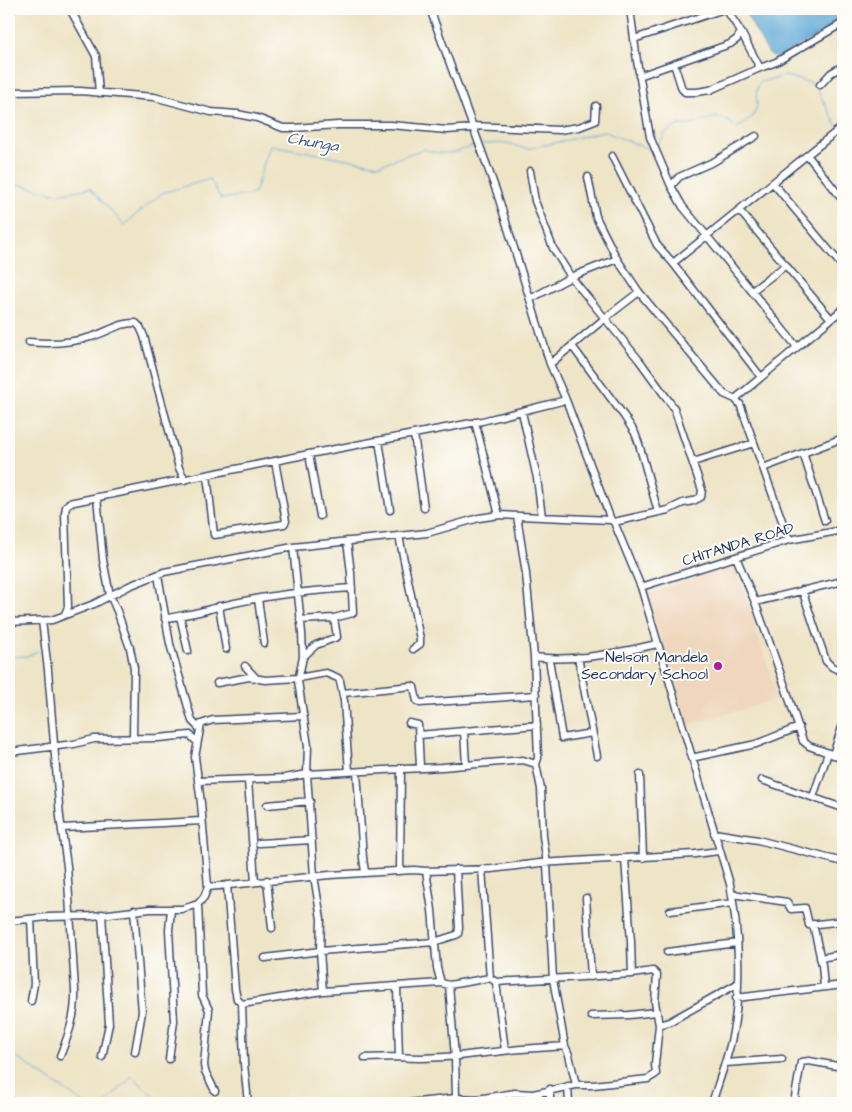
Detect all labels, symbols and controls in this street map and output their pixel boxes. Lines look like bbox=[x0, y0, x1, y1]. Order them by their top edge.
water label: Chunga bbox=[285, 127, 341, 158]
street label: CHITANDA ROAD bbox=[680, 517, 797, 571]
place label: Nelson Mandela Secondary School bbox=[581, 647, 708, 686]
marker: Nelson Mandela Secondary School bbox=[712, 660, 724, 672]

